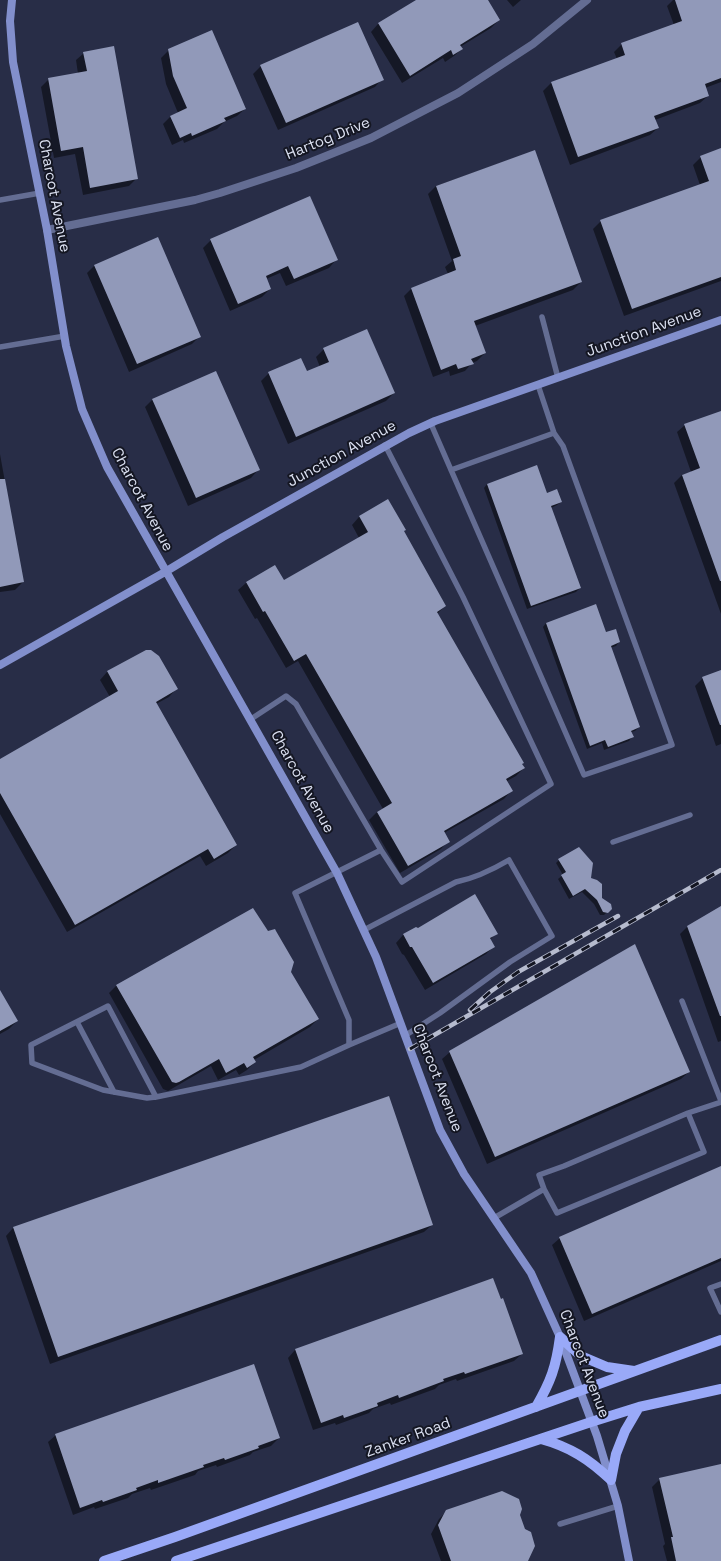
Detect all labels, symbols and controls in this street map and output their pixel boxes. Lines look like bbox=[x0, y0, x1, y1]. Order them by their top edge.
street label: Hartog Drive bbox=[283, 114, 373, 164]
street label: Charcot Avenue bbox=[34, 138, 74, 254]
street label: Junction Avenue bbox=[584, 303, 704, 361]
street label: Junction Avenue bbox=[285, 417, 399, 491]
street label: Charcot Avenue bbox=[107, 445, 177, 555]
street label: Charcot Avenue bbox=[266, 728, 338, 836]
street label: Charcot Avenue bbox=[408, 1021, 466, 1135]
street label: Charcot Avenue bbox=[555, 1307, 613, 1421]
street label: Zanker Road bbox=[363, 1414, 453, 1462]

